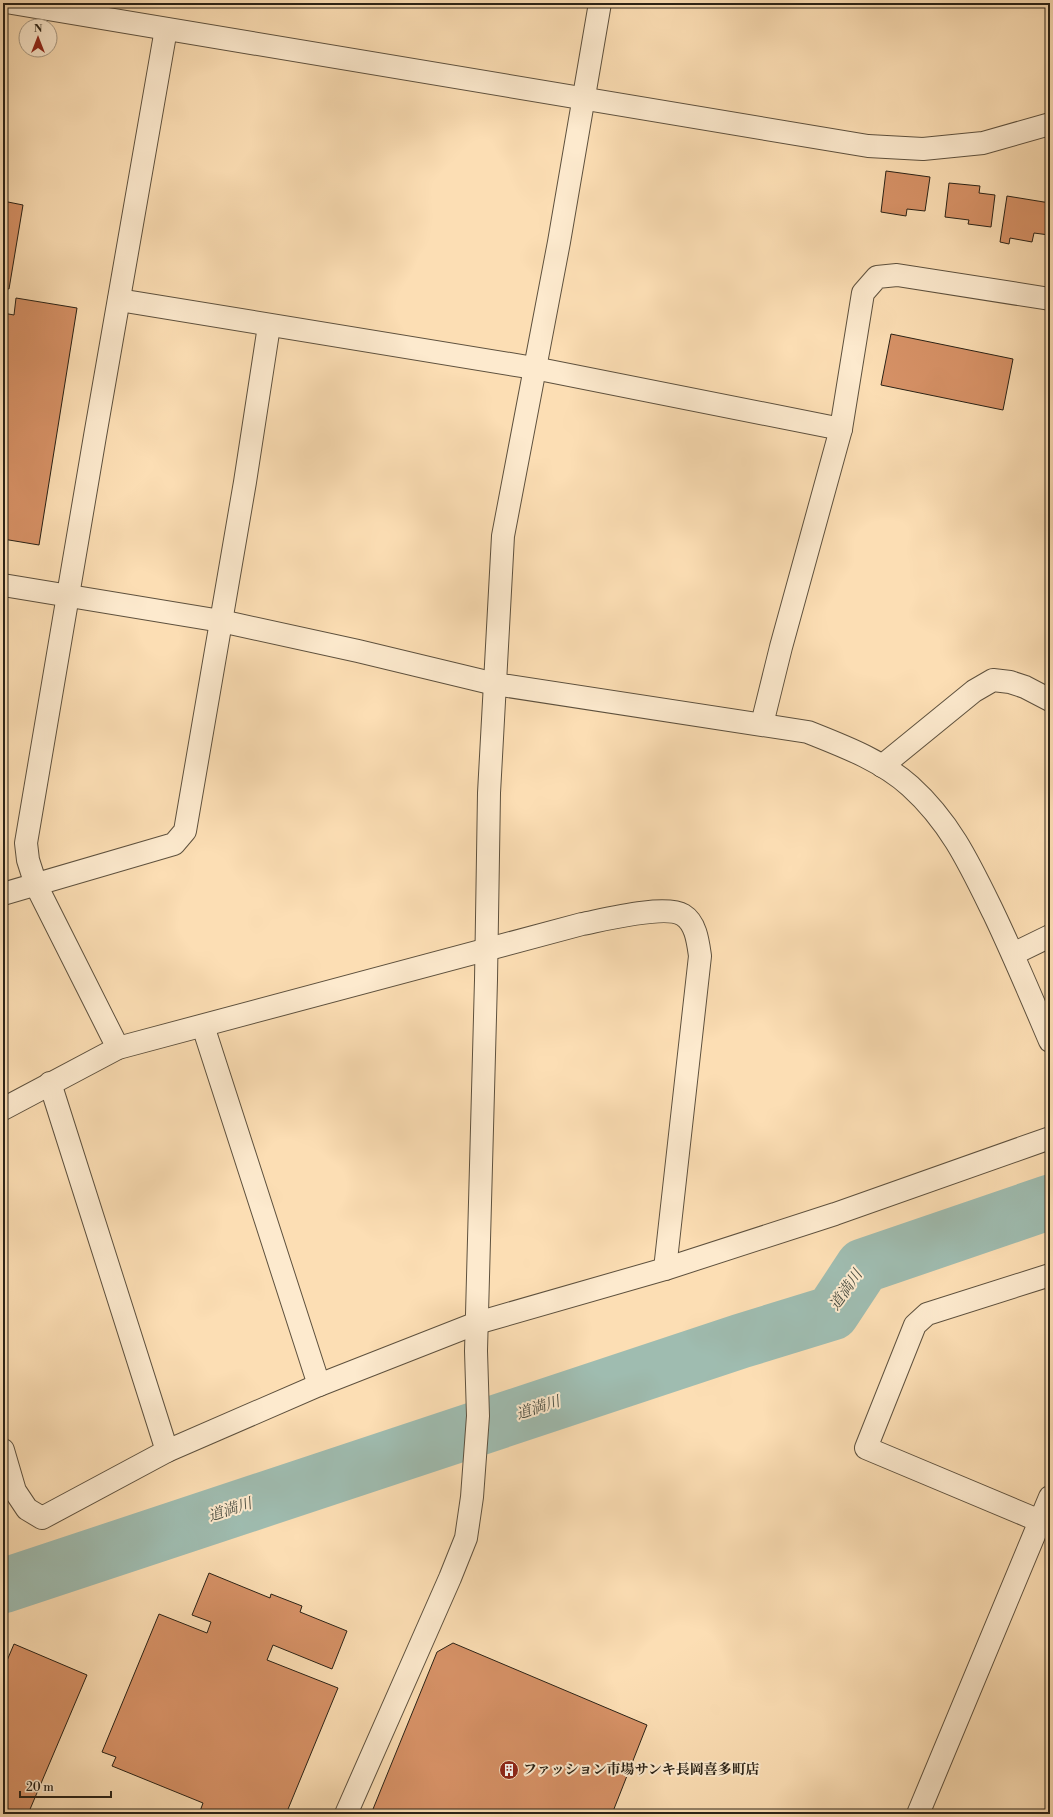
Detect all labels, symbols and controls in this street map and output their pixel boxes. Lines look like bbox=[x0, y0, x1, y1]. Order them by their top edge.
north arrow bbox=[18, 18, 58, 58]
text: N bbox=[34, 22, 43, 36]
water label: 道満川 bbox=[825, 1264, 868, 1314]
water label: 道満川 bbox=[514, 1391, 564, 1424]
water label: 道満川 bbox=[206, 1493, 256, 1526]
building icon: ファッション市場サンキ長岡喜多町店 bbox=[498, 1759, 520, 1781]
place label: ファッション市場サンキ長岡喜多町店 bbox=[523, 1761, 760, 1779]
scale bar bbox=[20, 1773, 111, 1799]
text: 20 m bbox=[26, 1780, 54, 1795]

